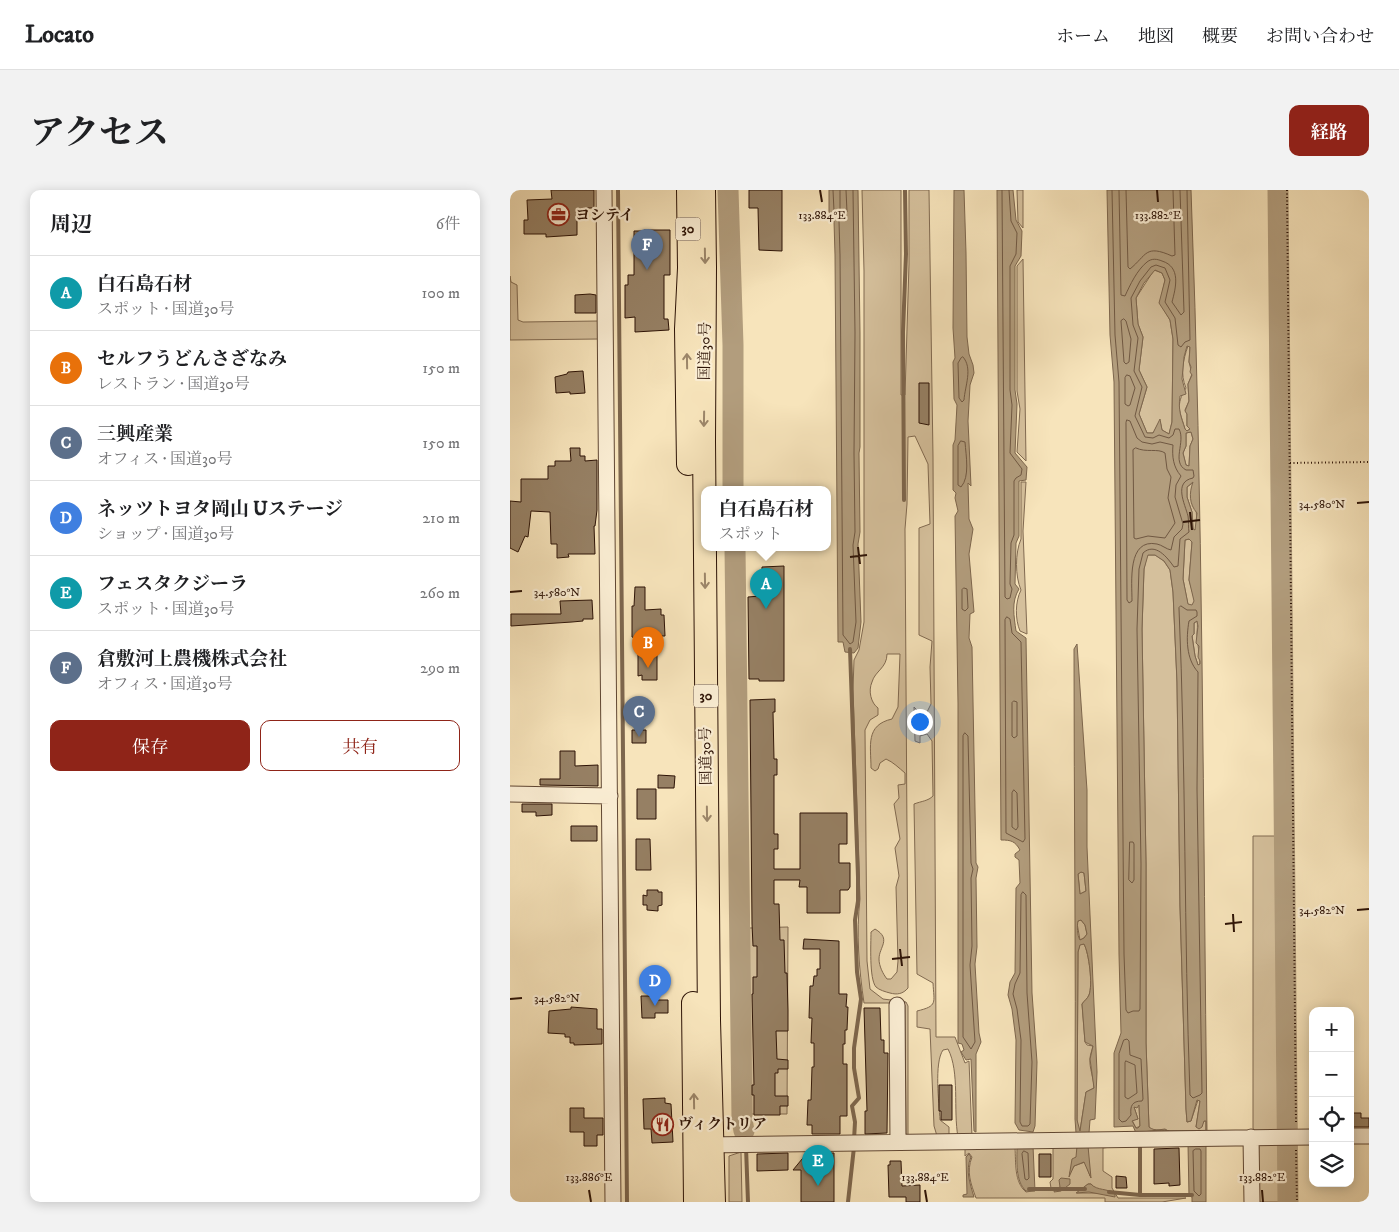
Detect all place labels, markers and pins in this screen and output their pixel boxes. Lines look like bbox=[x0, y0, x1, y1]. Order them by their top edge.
office icon: ヨシテイ bbox=[547, 203, 571, 227]
place label: ヨシテイ bbox=[575, 206, 634, 225]
pin: F bbox=[631, 229, 663, 270]
pin: A bbox=[750, 568, 782, 609]
pin: B bbox=[632, 627, 664, 668]
pin: C bbox=[623, 696, 655, 737]
pin: D bbox=[639, 965, 671, 1006]
restaurant icon: ヴィクトリア bbox=[650, 1112, 674, 1136]
place label: ヴィクトリア bbox=[678, 1115, 767, 1134]
pin: E bbox=[802, 1145, 834, 1186]

